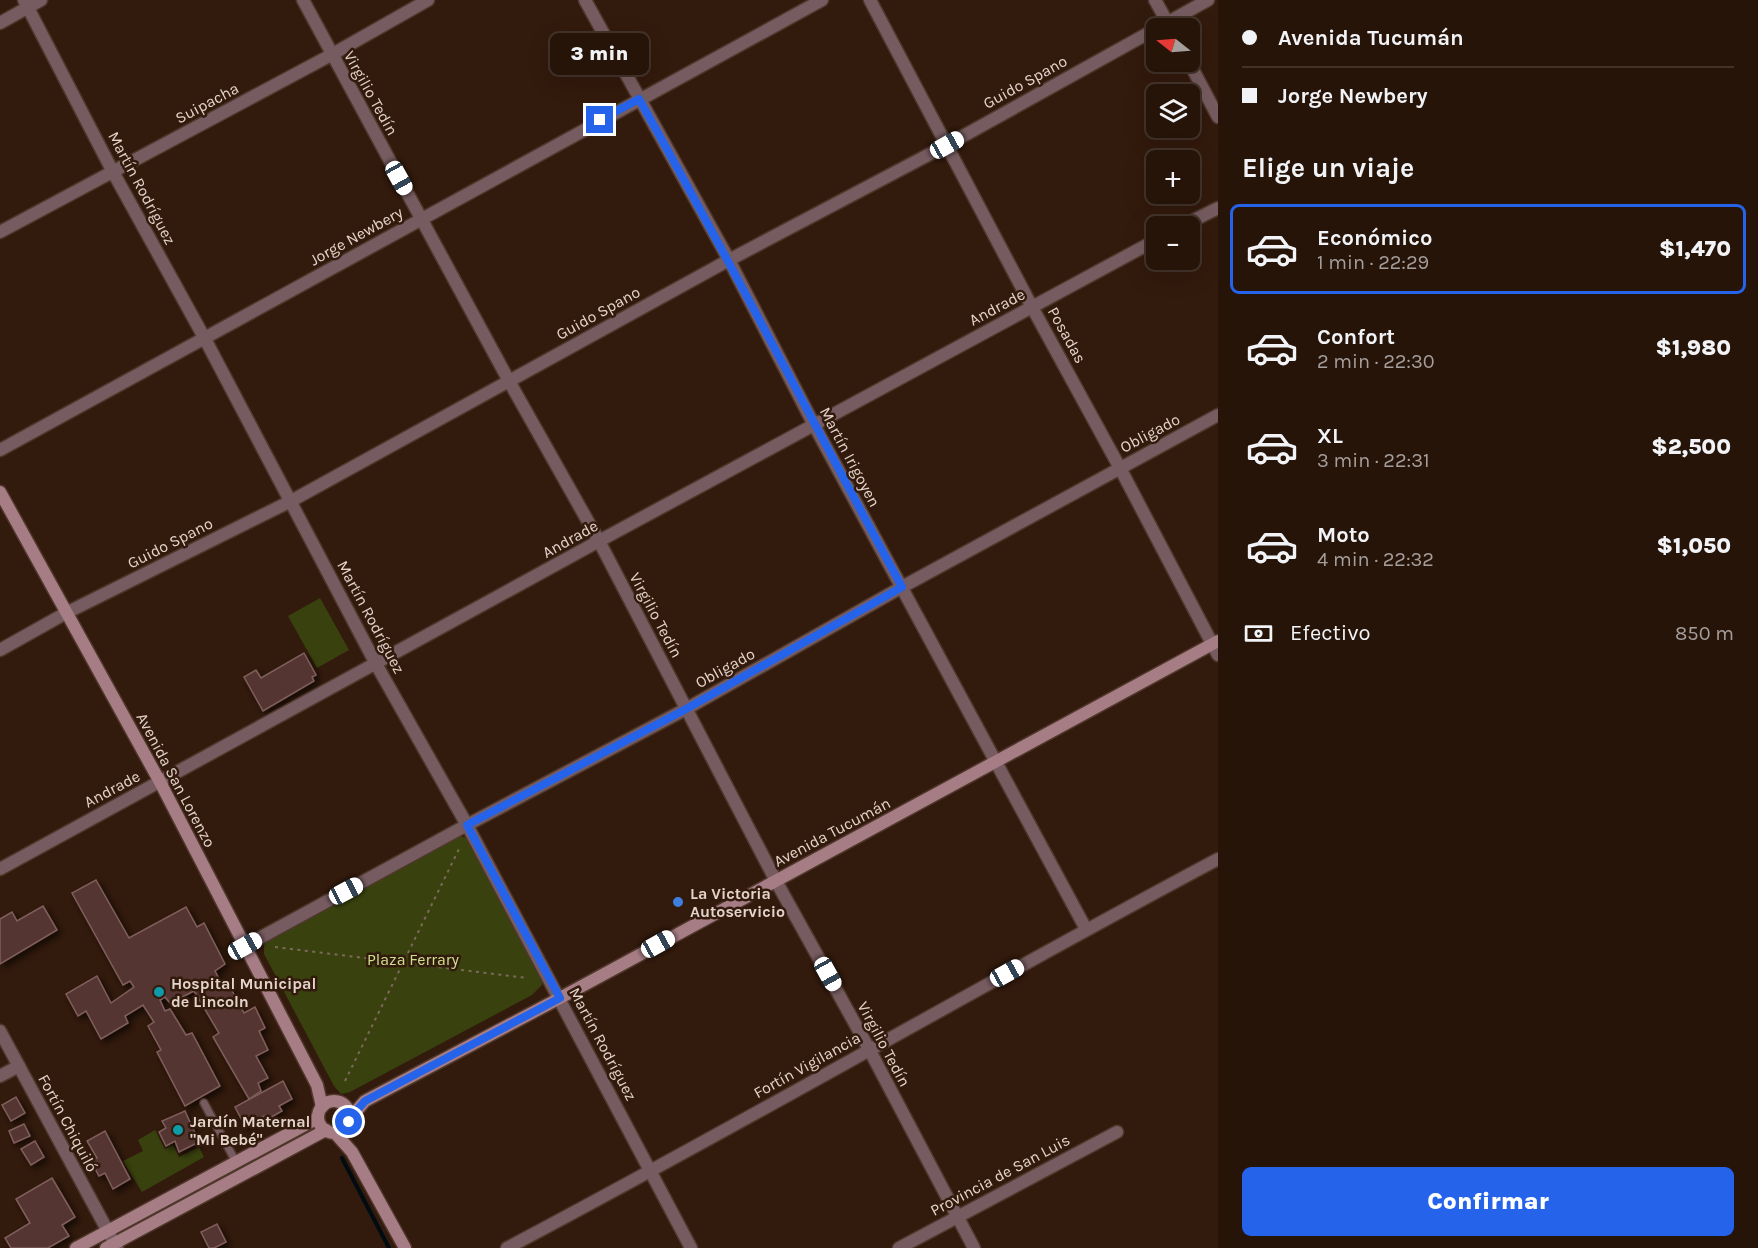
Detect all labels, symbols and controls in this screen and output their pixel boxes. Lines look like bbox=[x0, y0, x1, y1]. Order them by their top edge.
north arrow bbox=[1146, 18, 1200, 72]
map controls bbox=[1146, 18, 1200, 270]
text: Avenida Tucumán bbox=[1278, 25, 1464, 51]
callout: 3 min bbox=[550, 33, 650, 75]
text: 3 min bbox=[571, 42, 628, 65]
street label: Virgilio Tedín bbox=[340, 47, 402, 139]
street label: Guido Spano bbox=[980, 51, 1070, 113]
street label: Suipacha bbox=[172, 78, 242, 128]
text: Jorge Newbery bbox=[1278, 83, 1428, 109]
button: layers bbox=[1146, 84, 1200, 138]
route end bbox=[586, 106, 613, 133]
street label: Martín Rodríguez bbox=[104, 128, 180, 248]
car bbox=[927, 128, 967, 162]
button: + bbox=[1146, 150, 1200, 204]
text: Elige un viaje bbox=[1242, 152, 1414, 184]
car bbox=[382, 158, 416, 198]
street label: Jorge Newbery bbox=[306, 202, 406, 269]
button: − bbox=[1146, 216, 1200, 270]
icon: car bbox=[1245, 222, 1299, 276]
text: Económico bbox=[1317, 225, 1432, 251]
text: $1,470 bbox=[1659, 236, 1731, 262]
text: 1 min · 22:29 bbox=[1317, 251, 1429, 274]
street label: Guido Spano bbox=[553, 282, 643, 344]
street label: Andrade bbox=[966, 284, 1028, 330]
street label: Posadas bbox=[1044, 303, 1090, 367]
icon: car bbox=[1245, 321, 1299, 375]
text: Confort bbox=[1317, 324, 1395, 350]
text: $1,980 bbox=[1656, 335, 1731, 361]
text: 2 min · 22:30 bbox=[1317, 350, 1435, 373]
street label: Martín Irigoyen bbox=[816, 404, 884, 510]
street label: Obligado bbox=[1117, 409, 1183, 457]
icon: car bbox=[1245, 420, 1299, 474]
text: XL bbox=[1317, 423, 1343, 449]
text: $2,500 bbox=[1651, 434, 1731, 460]
text: 3 min · 22:31 bbox=[1317, 449, 1430, 472]
street label: Guido Spano bbox=[124, 513, 216, 573]
street label: Andrade bbox=[539, 516, 601, 562]
icon: car bbox=[1245, 519, 1299, 573]
text: Moto bbox=[1317, 522, 1370, 548]
text: $1,050 bbox=[1657, 533, 1731, 559]
text: 4 min · 22:32 bbox=[1317, 548, 1434, 571]
street label: Martín Rodríguez bbox=[333, 557, 409, 677]
street label: Virgilio Tedín bbox=[626, 569, 686, 661]
icon: cash bbox=[1242, 617, 1275, 650]
text: Efectivo bbox=[1290, 620, 1370, 646]
text: 850 m bbox=[1675, 622, 1734, 645]
street label: Obligado bbox=[692, 644, 758, 692]
street label: Avenida San Lorenzo bbox=[132, 709, 220, 851]
street label: Andrade bbox=[81, 766, 143, 812]
street label: Avenida Tucumán bbox=[770, 793, 894, 871]
car bbox=[326, 875, 366, 907]
place label: La Victoria Autoservicio bbox=[690, 884, 785, 921]
marker: La Victoria Autoservicio bbox=[671, 895, 685, 909]
car bbox=[638, 927, 678, 961]
car bbox=[225, 929, 265, 963]
park label: Plaza Ferrary bbox=[367, 950, 460, 969]
car bbox=[811, 954, 845, 994]
car bbox=[987, 956, 1027, 990]
place label: Hospital Municipal de Lincoln bbox=[171, 974, 316, 1011]
street label: Martín Rodríguez bbox=[565, 984, 641, 1104]
marker: Hospital Municipal de Lincoln bbox=[152, 985, 166, 999]
street label: Virgilio Tedín bbox=[854, 998, 914, 1090]
street label: Fortín Vigilancia bbox=[750, 1028, 864, 1102]
street label: Fortín Chiquiló bbox=[34, 1071, 102, 1175]
route start bbox=[335, 1108, 362, 1135]
place label: Jardín Maternal "Mi Bebé" bbox=[190, 1112, 310, 1149]
marker: Jardín Maternal "Mi Bebé" bbox=[171, 1123, 185, 1137]
street label: Provincia de San Luis bbox=[927, 1130, 1073, 1220]
button: Confirmar bbox=[1242, 1167, 1734, 1236]

